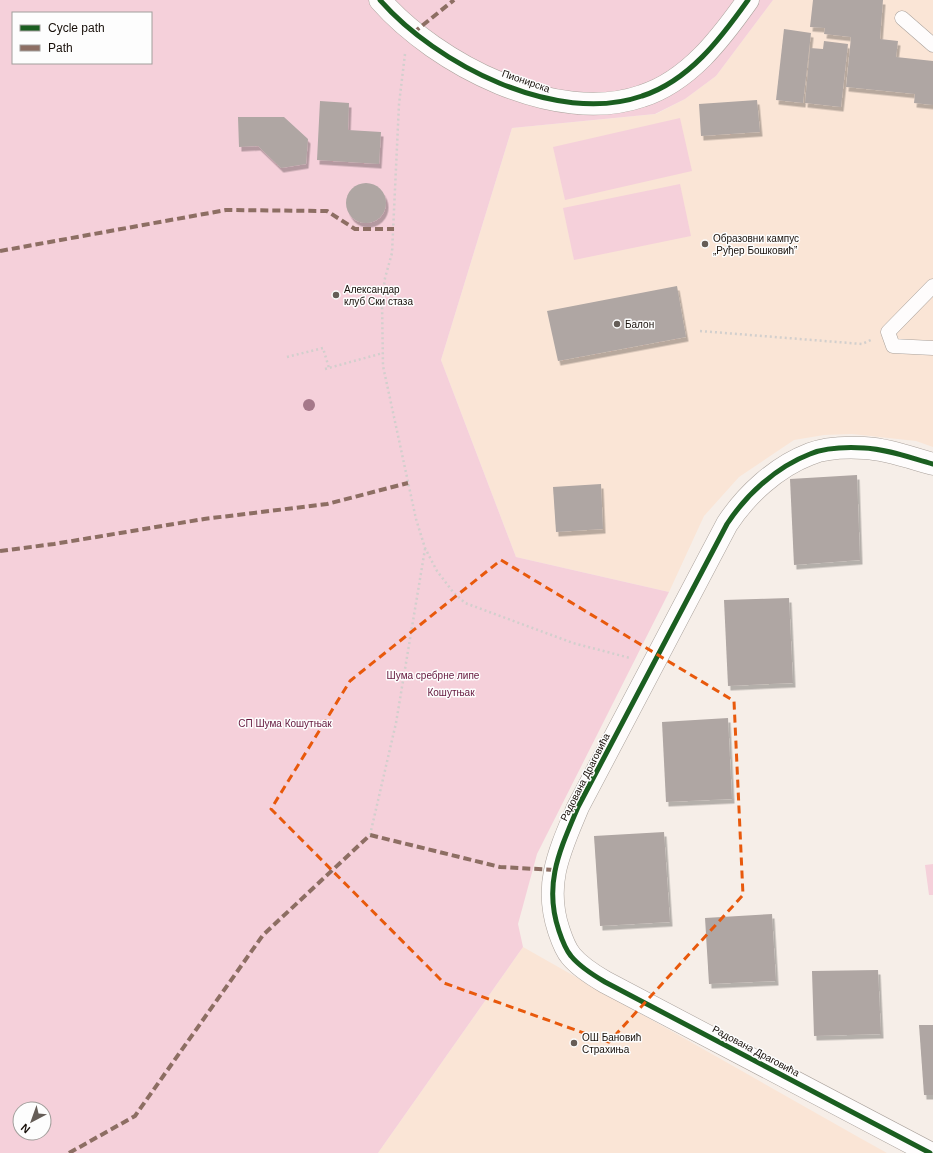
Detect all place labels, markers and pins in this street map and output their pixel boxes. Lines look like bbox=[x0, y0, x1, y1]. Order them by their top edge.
place label: Образовни кампус „Руђер Бошковић” bbox=[713, 233, 799, 256]
marker: Образовни кампус „Руђер Бошковић” bbox=[700, 239, 710, 249]
place label: Александар клуб Ски стаза bbox=[344, 284, 413, 307]
marker: Александар клуб Ски стаза bbox=[331, 290, 341, 300]
marker: Балон bbox=[612, 319, 622, 329]
place label: Балон bbox=[625, 319, 654, 330]
place label: ОШ Бановић Страхиња bbox=[582, 1032, 641, 1055]
marker: ОШ Бановић Страхиња bbox=[569, 1038, 579, 1048]

